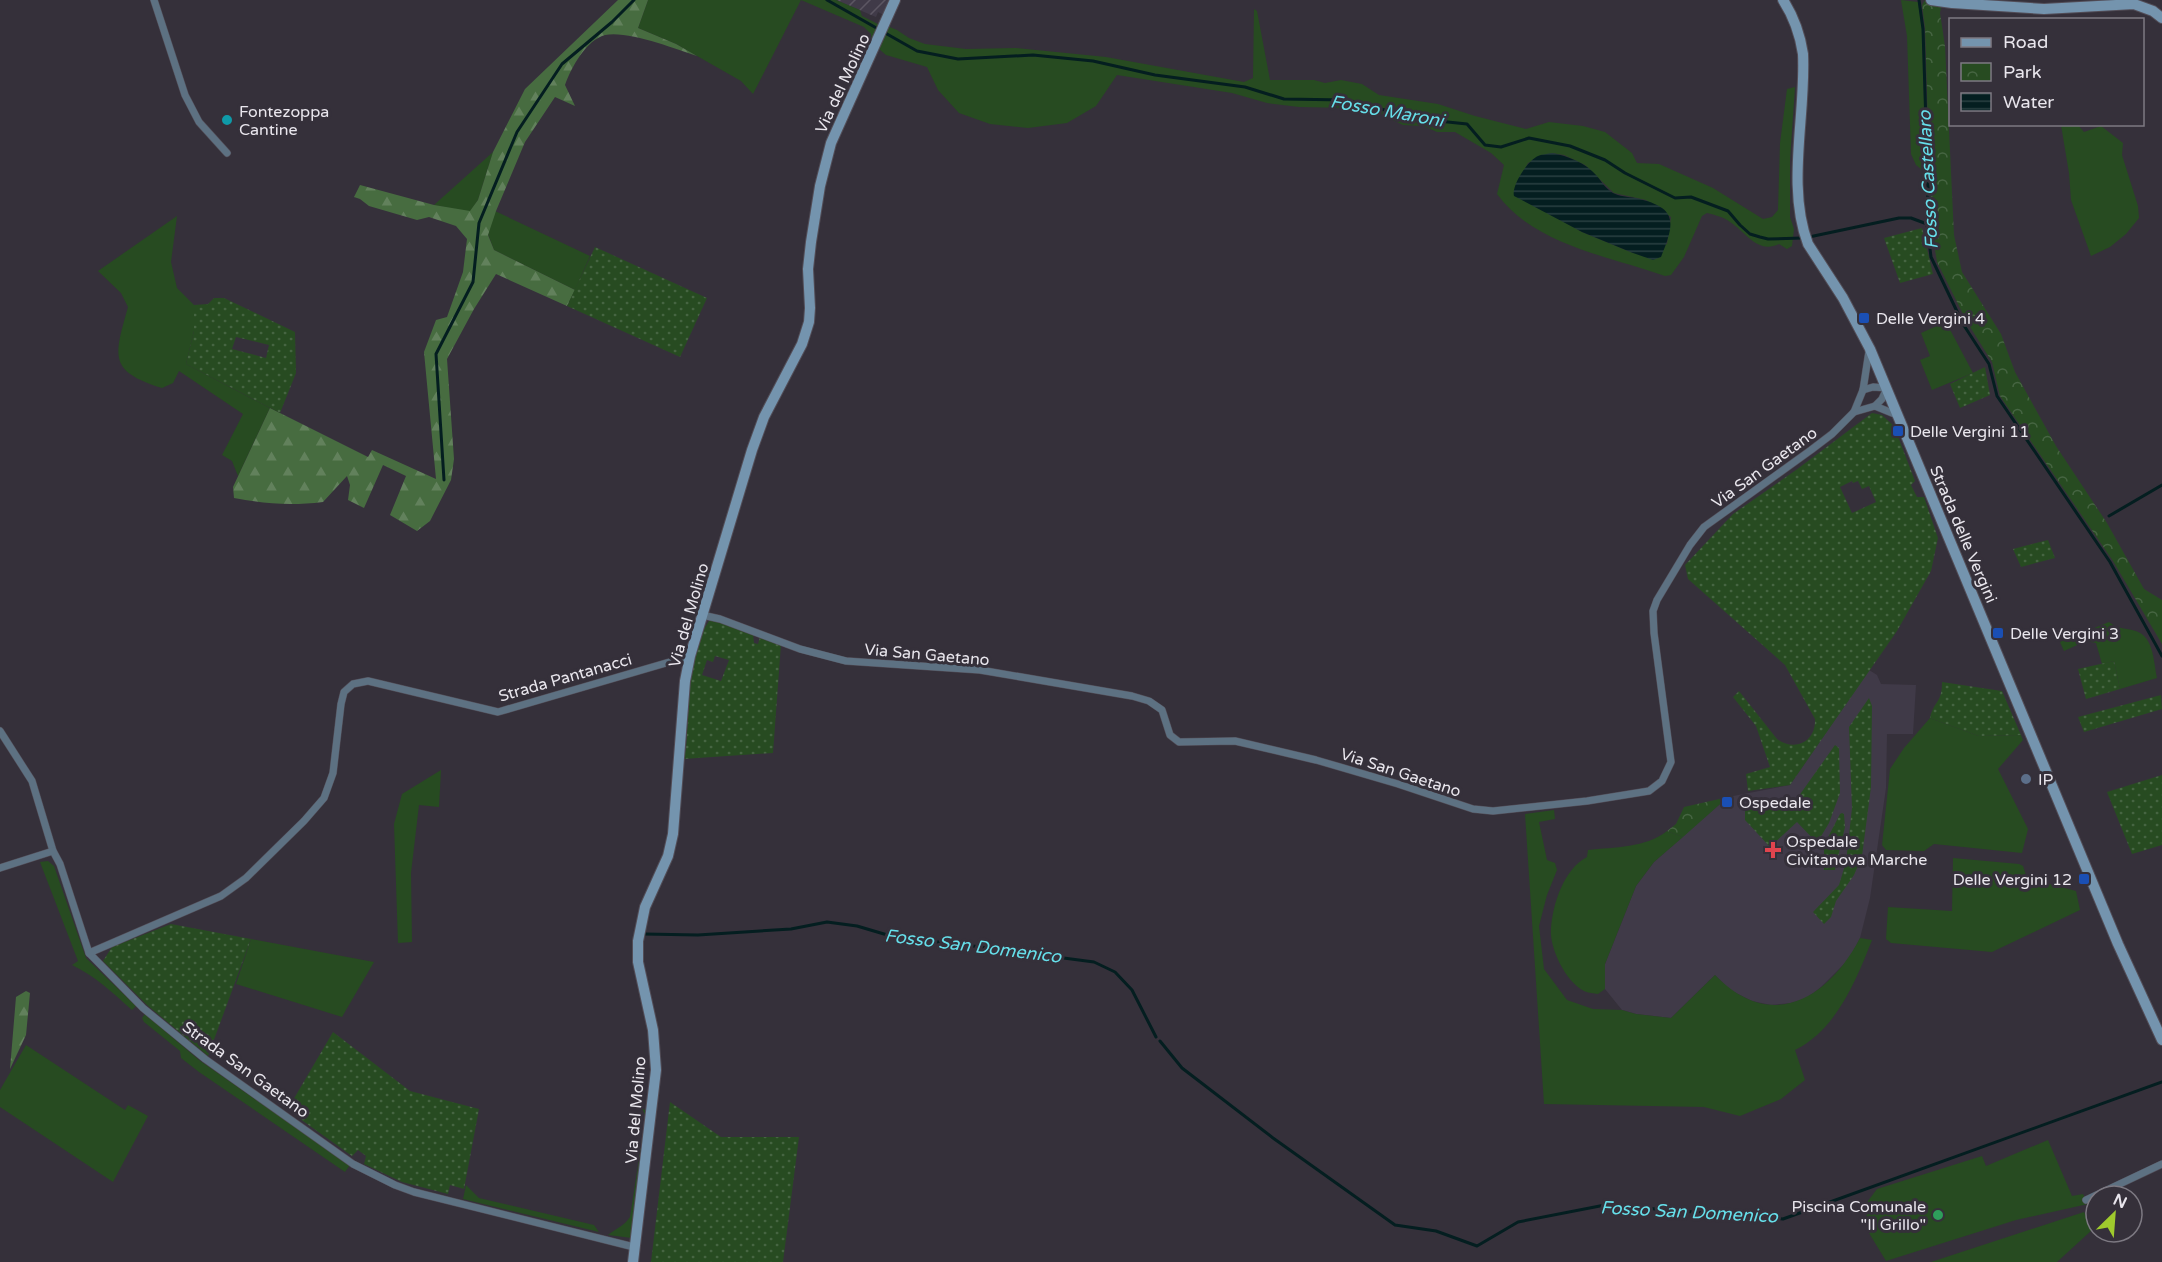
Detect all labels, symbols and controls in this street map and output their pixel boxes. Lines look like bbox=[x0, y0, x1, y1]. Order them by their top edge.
legend bbox=[1949, 18, 2144, 126]
street label: Via del Molino bbox=[811, 30, 875, 136]
text: Road bbox=[2003, 31, 2048, 53]
text: Park bbox=[2003, 61, 2042, 83]
water label: Fosso Maroni bbox=[1329, 90, 1448, 132]
text: Water bbox=[2003, 91, 2054, 113]
place label: Fontezoppa Cantine bbox=[239, 102, 329, 140]
water label: Fosso Castellaro bbox=[1913, 109, 1943, 250]
marker: Fontezoppa Cantine bbox=[220, 113, 234, 127]
place label: Delle Vergini 4 bbox=[1876, 309, 1985, 329]
marker: Delle Vergini 4 bbox=[1857, 311, 1871, 325]
place label: Delle Vergini 11 bbox=[1910, 422, 2029, 442]
street label: Via San Gaetano bbox=[1708, 423, 1821, 513]
marker: Delle Vergini 11 bbox=[1891, 424, 1905, 438]
street label: Strada delle Vergini bbox=[1925, 463, 2001, 606]
street label: Via del Molino bbox=[664, 561, 713, 670]
place label: Delle Vergini 3 bbox=[2010, 624, 2119, 644]
marker: Delle Vergini 3 bbox=[1991, 626, 2005, 640]
street label: Via San Gaetano bbox=[863, 640, 990, 670]
street label: Strada Pantanacci bbox=[496, 649, 634, 707]
street label: Via San Gaetano bbox=[1338, 744, 1463, 802]
place label: IP bbox=[2038, 770, 2054, 790]
marker: IP bbox=[2019, 772, 2033, 786]
place label: Ospedale bbox=[1739, 793, 1811, 813]
marker: Ospedale bbox=[1720, 795, 1734, 809]
place label: Ospedale Civitanova Marche bbox=[1786, 832, 1927, 870]
marker: Ospedale Civitanova Marche bbox=[1764, 841, 1782, 859]
place label: Delle Vergini 12 bbox=[1953, 870, 2072, 890]
marker: Delle Vergini 12 bbox=[2077, 872, 2091, 886]
water label: Fosso San Domenico bbox=[883, 924, 1064, 968]
street label: Strada San Gaetano bbox=[178, 1017, 313, 1122]
street label: Via del Molino bbox=[621, 1056, 651, 1165]
north arrow bbox=[2084, 1184, 2144, 1244]
text: N bbox=[2110, 1190, 2130, 1213]
water label: Fosso San Domenico bbox=[1600, 1196, 1779, 1228]
place label: Piscina Comunale "Il Grillo" bbox=[1792, 1197, 1926, 1235]
marker: Piscina Comunale "Il Grillo" bbox=[1931, 1208, 1945, 1222]

